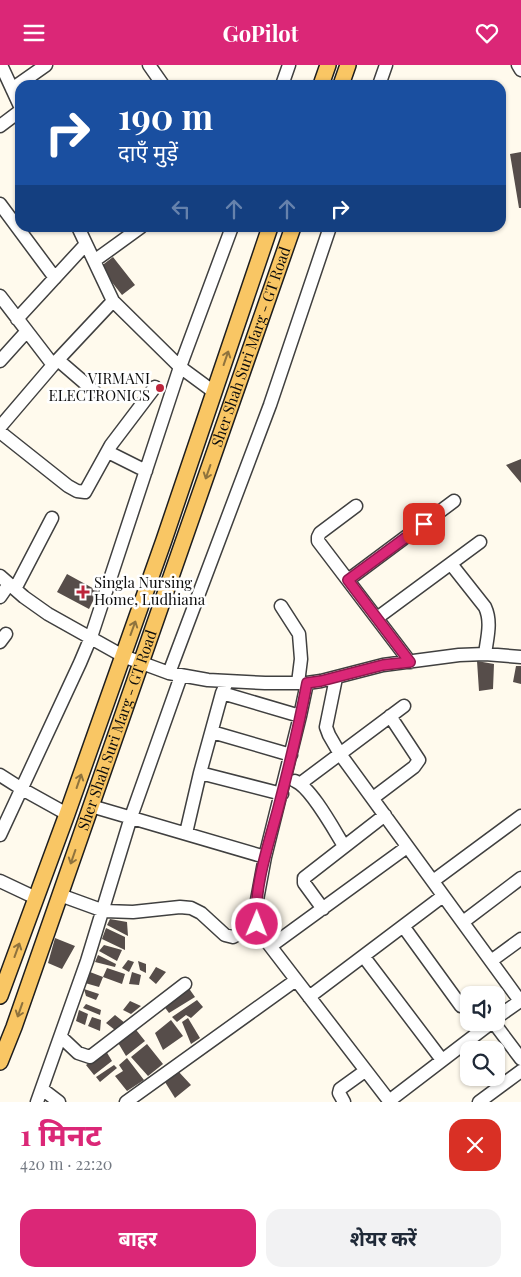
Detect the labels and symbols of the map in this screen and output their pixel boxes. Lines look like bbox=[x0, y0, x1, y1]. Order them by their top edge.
street label: Sher Shah Suri Marg - GT Road bbox=[206, 243, 295, 449]
one-way arrow bbox=[222, 351, 231, 367]
place label: VIRMANI ELECTRONICS bbox=[49, 368, 150, 405]
marker: VIRMANI ELECTRONICS bbox=[154, 382, 166, 394]
one-way arrow bbox=[202, 464, 212, 480]
pin bbox=[403, 503, 445, 545]
place label: Singla Nursing Home, Ludhiana bbox=[94, 572, 206, 609]
marker: Singla Nursing Home, Ludhiana bbox=[76, 585, 90, 599]
one-way arrow bbox=[129, 621, 138, 636]
street label: Sher Shah Suri Marg - GT Road bbox=[72, 627, 161, 833]
one-way arrow bbox=[75, 774, 84, 789]
one-way arrow bbox=[68, 848, 78, 864]
position arrow bbox=[230, 897, 282, 949]
one-way arrow bbox=[13, 943, 22, 958]
one-way arrow bbox=[15, 1002, 24, 1017]

